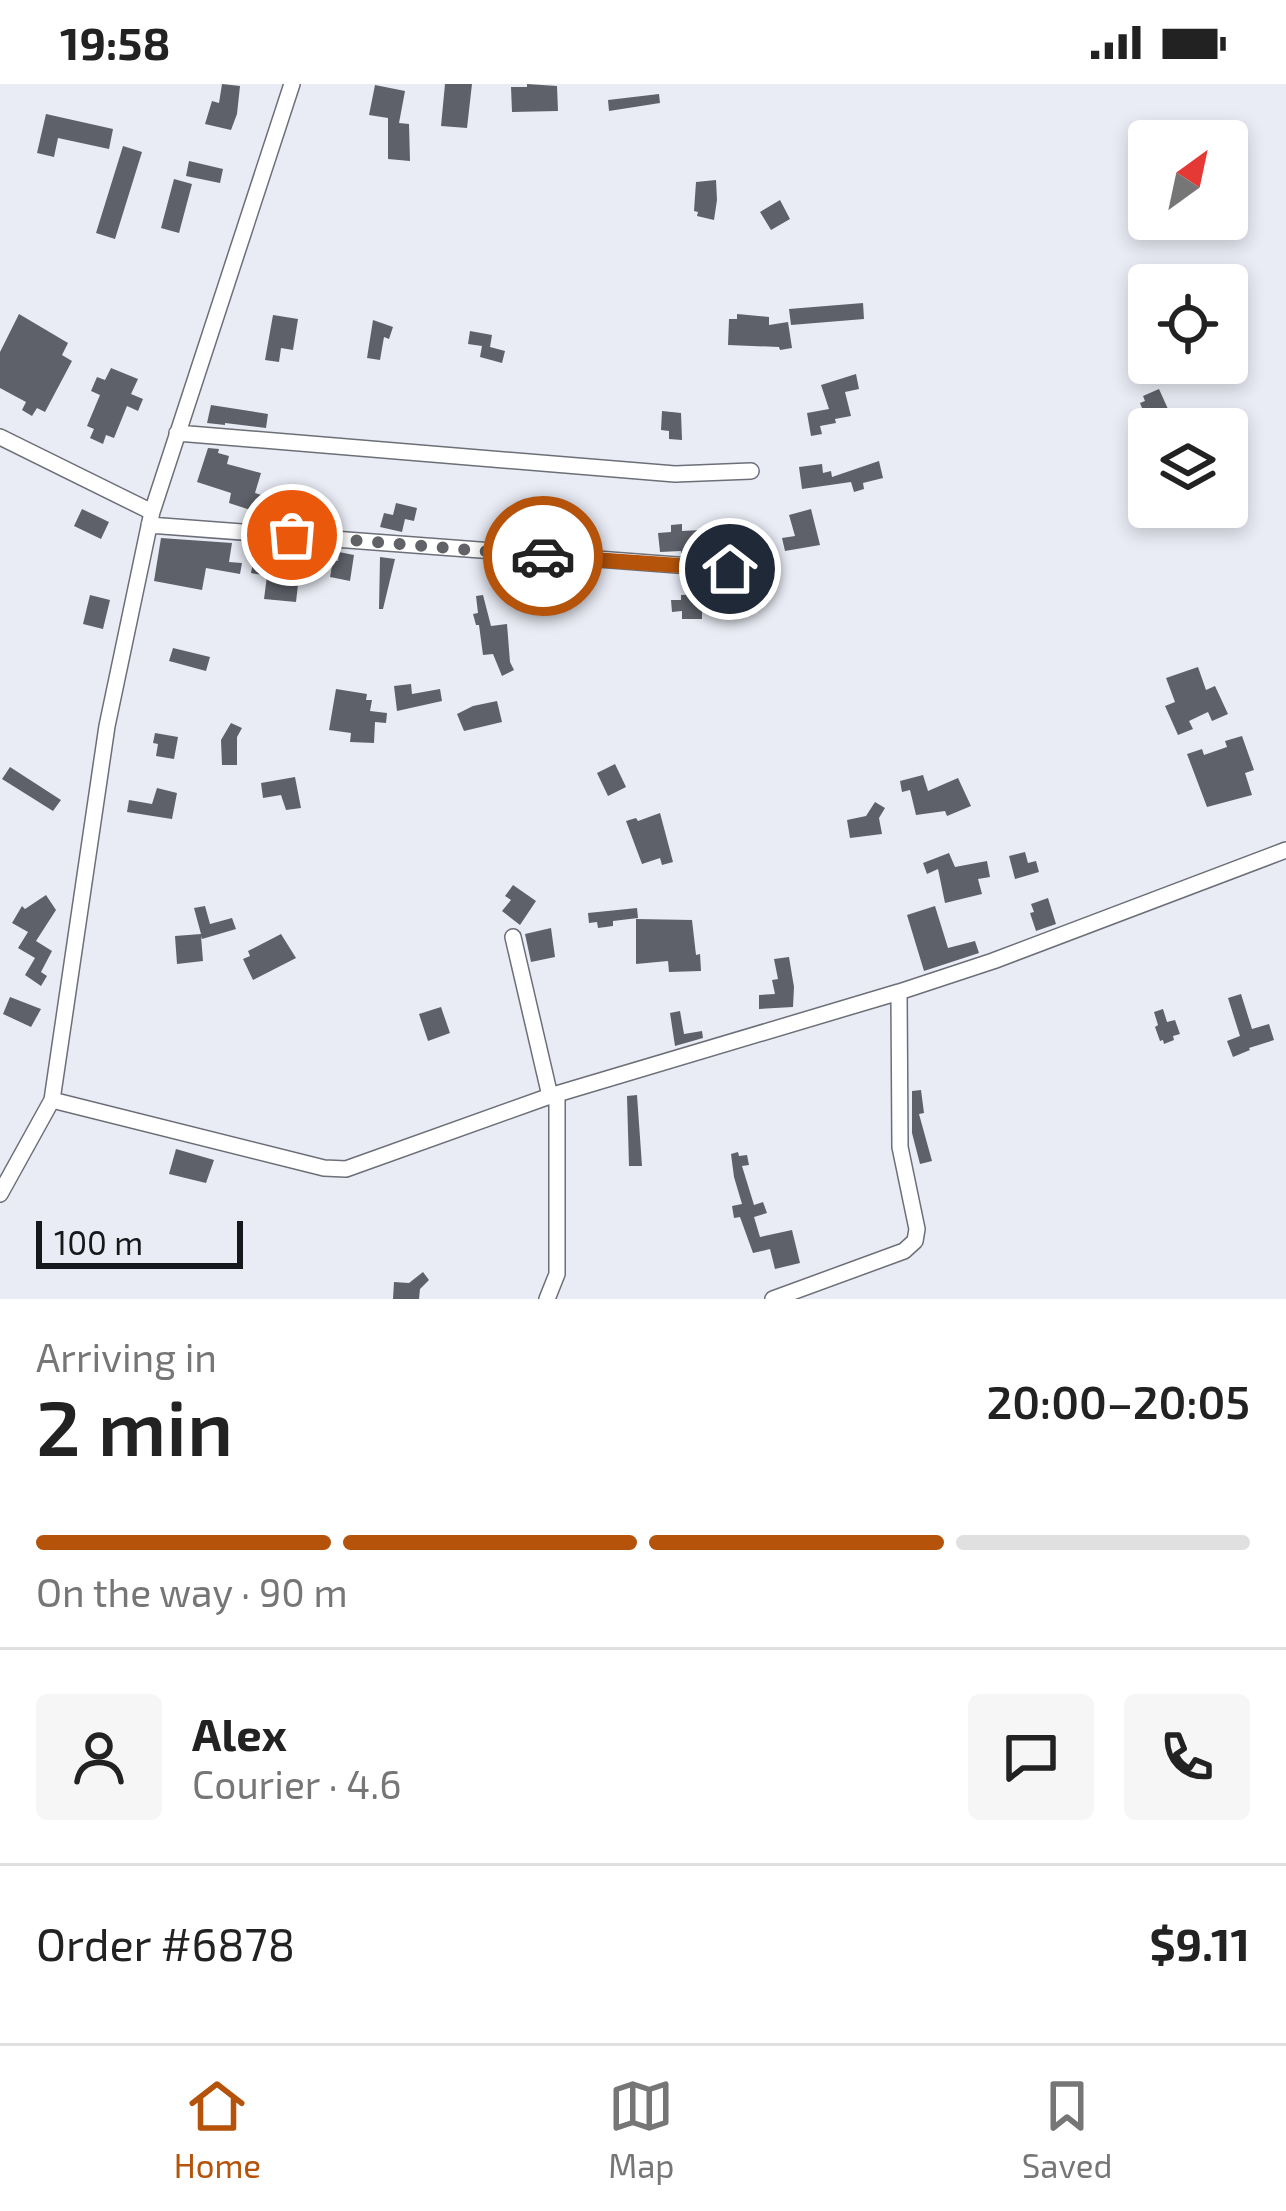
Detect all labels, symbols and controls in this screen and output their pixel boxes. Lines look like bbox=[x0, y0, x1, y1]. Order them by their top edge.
text: 19:58 bbox=[60, 15, 170, 69]
north arrow bbox=[1128, 120, 1248, 240]
map controls bbox=[1128, 120, 1248, 528]
button: locate bbox=[1128, 264, 1248, 384]
button: layers bbox=[1128, 408, 1248, 528]
pin bbox=[241, 484, 343, 586]
courier bbox=[483, 496, 603, 616]
icon: bag bbox=[259, 502, 325, 568]
pin bbox=[679, 518, 781, 620]
icon: car bbox=[510, 523, 576, 589]
icon: home bbox=[697, 536, 763, 602]
scale bar bbox=[36, 1215, 243, 1268]
text: 100 m bbox=[54, 1222, 143, 1262]
text: Arriving in bbox=[36, 1333, 217, 1380]
text: 20:00–20:05 bbox=[986, 1374, 1250, 1428]
text: 2 min bbox=[36, 1378, 233, 1472]
text: On the way · 90 m bbox=[36, 1568, 348, 1615]
button: person bbox=[36, 1694, 162, 1820]
button: chat bbox=[968, 1694, 1094, 1820]
button: phone bbox=[1124, 1694, 1250, 1820]
text: Alex bbox=[192, 1706, 287, 1760]
text: Courier · 4.6 bbox=[192, 1760, 402, 1807]
text: Order #6878 bbox=[36, 1916, 295, 1970]
text: $9.11 bbox=[1149, 1916, 1250, 1970]
tab: Home bbox=[174, 2073, 261, 2185]
tab: Map bbox=[608, 2073, 675, 2185]
tab: Saved bbox=[1022, 2073, 1112, 2185]

